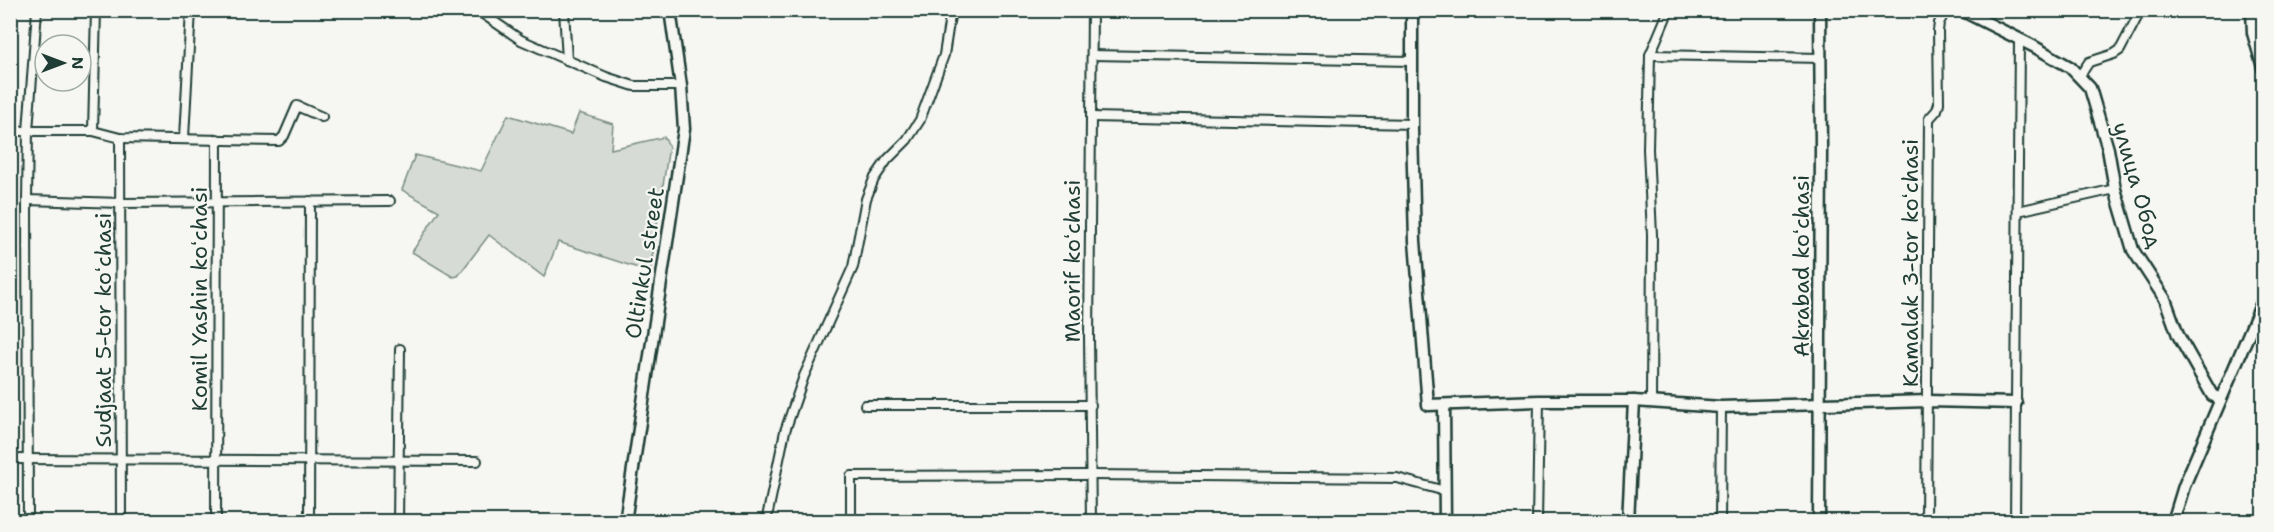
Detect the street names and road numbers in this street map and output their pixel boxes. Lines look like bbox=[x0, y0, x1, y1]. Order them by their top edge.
street label: улица Обод bbox=[2106, 119, 2169, 252]
street label: Kamalak 3-tor koʻchasi bbox=[1896, 139, 1925, 387]
street label: Akrabad koʻchasi bbox=[1787, 175, 1816, 357]
street label: Maorif koʻchasi bbox=[1058, 179, 1087, 343]
street label: Oltinkul street bbox=[618, 185, 671, 341]
street label: Komil Yashin koʻchasi bbox=[185, 186, 214, 412]
street label: Sudjaat 5-tor koʻchasi bbox=[89, 213, 118, 447]

